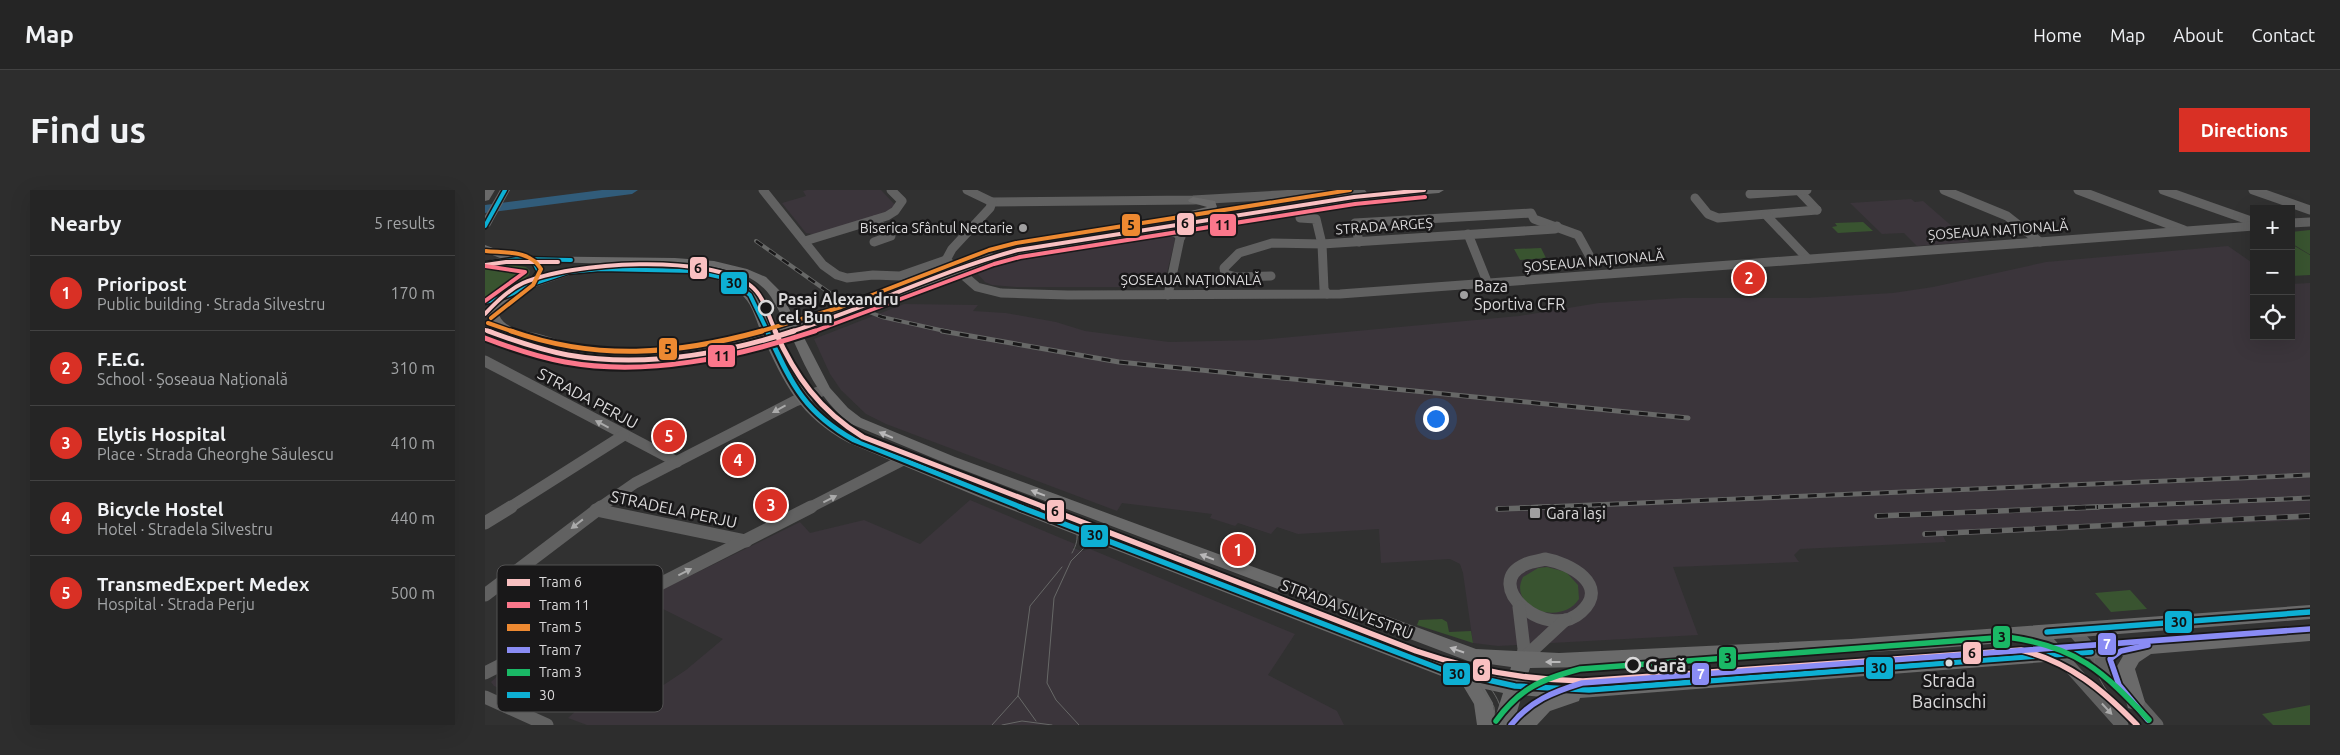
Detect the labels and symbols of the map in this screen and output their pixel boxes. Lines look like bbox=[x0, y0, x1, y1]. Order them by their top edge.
line badge: 6 bbox=[1176, 212, 1195, 236]
line badge: 5 bbox=[1121, 213, 1141, 237]
line badge: 11 bbox=[1209, 213, 1237, 237]
text: 6 bbox=[1181, 215, 1189, 231]
street label: STRADA ARGEȘ bbox=[1335, 215, 1433, 237]
street label: ȘOSEAUA NAȚIONALĂ bbox=[1927, 216, 2069, 243]
text: 5 bbox=[1127, 217, 1135, 233]
text: 11 bbox=[1215, 217, 1231, 233]
place label: Biserica Sfântul Nectarie bbox=[860, 220, 1013, 236]
marker: Biserica Sfântul Nectarie bbox=[1017, 222, 1029, 234]
street label: ȘOSEAUA NAȚIONALĂ bbox=[1523, 246, 1665, 275]
line badge: 6 bbox=[689, 256, 708, 280]
pin: 2 bbox=[1733, 259, 1765, 297]
text: 6 bbox=[694, 260, 702, 276]
line badge: 30 bbox=[720, 271, 748, 295]
street label: ȘOSEAUA NAȚIONALĂ bbox=[1121, 271, 1261, 288]
text: 30 bbox=[726, 275, 742, 291]
place label: Baza Sportiva CFR bbox=[1474, 277, 1565, 313]
marker: Baza Sportiva CFR bbox=[1458, 289, 1470, 301]
place label: Pasaj Alexandru cel Bun bbox=[778, 290, 899, 326]
marker: Pasaj Alexandru cel Bun bbox=[758, 300, 774, 316]
line badge: 5 bbox=[658, 337, 678, 361]
text: 5 bbox=[664, 341, 672, 357]
line badge: 11 bbox=[707, 344, 736, 368]
text: 11 bbox=[714, 348, 730, 364]
street label: STRADA PERJU bbox=[535, 364, 641, 432]
one-way arrow bbox=[773, 405, 786, 414]
your location bbox=[1423, 406, 1449, 432]
pin: 5 bbox=[653, 417, 685, 455]
one-way arrow bbox=[596, 419, 609, 428]
one-way arrow bbox=[879, 431, 893, 439]
pin: 4 bbox=[722, 441, 754, 479]
pin: 3 bbox=[755, 486, 787, 524]
street label: STRADELA PERJU bbox=[609, 487, 739, 531]
one-way arrow bbox=[1030, 489, 1045, 497]
one-way arrow bbox=[823, 495, 837, 503]
line badge: 6 bbox=[1046, 499, 1065, 523]
text: 6 bbox=[1051, 503, 1059, 519]
place label: Gara Iași bbox=[1546, 504, 1606, 522]
marker: Gara Iași bbox=[1528, 506, 1542, 520]
one-way arrow bbox=[571, 518, 584, 529]
line badge: 30 bbox=[1080, 524, 1109, 548]
text: 30 bbox=[1087, 527, 1103, 543]
pin: 1 bbox=[1222, 531, 1254, 569]
one-way arrow bbox=[1199, 552, 1214, 560]
legend bbox=[497, 565, 663, 712]
one-way arrow bbox=[678, 568, 692, 576]
text: Tram 6 bbox=[539, 574, 582, 590]
street label: STRADA SILVESTRU bbox=[1279, 576, 1415, 642]
text: Tram 11 bbox=[539, 597, 590, 613]
line badge: 30 bbox=[2164, 610, 2193, 634]
text: 30 bbox=[2171, 614, 2187, 630]
text: Tram 5 bbox=[539, 619, 582, 635]
line badge: 3 bbox=[1992, 625, 2011, 649]
text: 3 bbox=[1998, 629, 2006, 645]
line badge: 7 bbox=[2097, 632, 2117, 656]
text: 7 bbox=[2103, 636, 2111, 652]
line badge: 6 bbox=[1962, 641, 1982, 665]
text: Tram 7 bbox=[539, 642, 582, 658]
text: 6 bbox=[1968, 645, 1976, 661]
one-way arrow bbox=[1449, 646, 1464, 654]
line badge: 3 bbox=[1718, 646, 1737, 670]
text: 3 bbox=[1724, 650, 1732, 666]
place label: Gară bbox=[1645, 654, 1686, 676]
line badge: 30 bbox=[1865, 656, 1894, 680]
marker: Gară bbox=[1625, 657, 1641, 673]
line badge: 6 bbox=[1472, 658, 1491, 682]
one-way arrow bbox=[1545, 658, 1561, 666]
marker: Strada Bacinschi bbox=[1944, 658, 1954, 668]
text: 30 bbox=[1871, 660, 1887, 676]
line badge: 30 bbox=[1442, 662, 1471, 686]
text: 6 bbox=[1477, 662, 1485, 678]
line badge: 7 bbox=[1691, 662, 1710, 686]
text: Tram 3 bbox=[539, 664, 582, 680]
text: 30 bbox=[1449, 666, 1465, 682]
text: 7 bbox=[1697, 666, 1705, 682]
place label: Strada Bacinschi bbox=[1912, 670, 1986, 711]
text: 30 bbox=[539, 687, 555, 703]
one-way arrow bbox=[2101, 702, 2113, 714]

